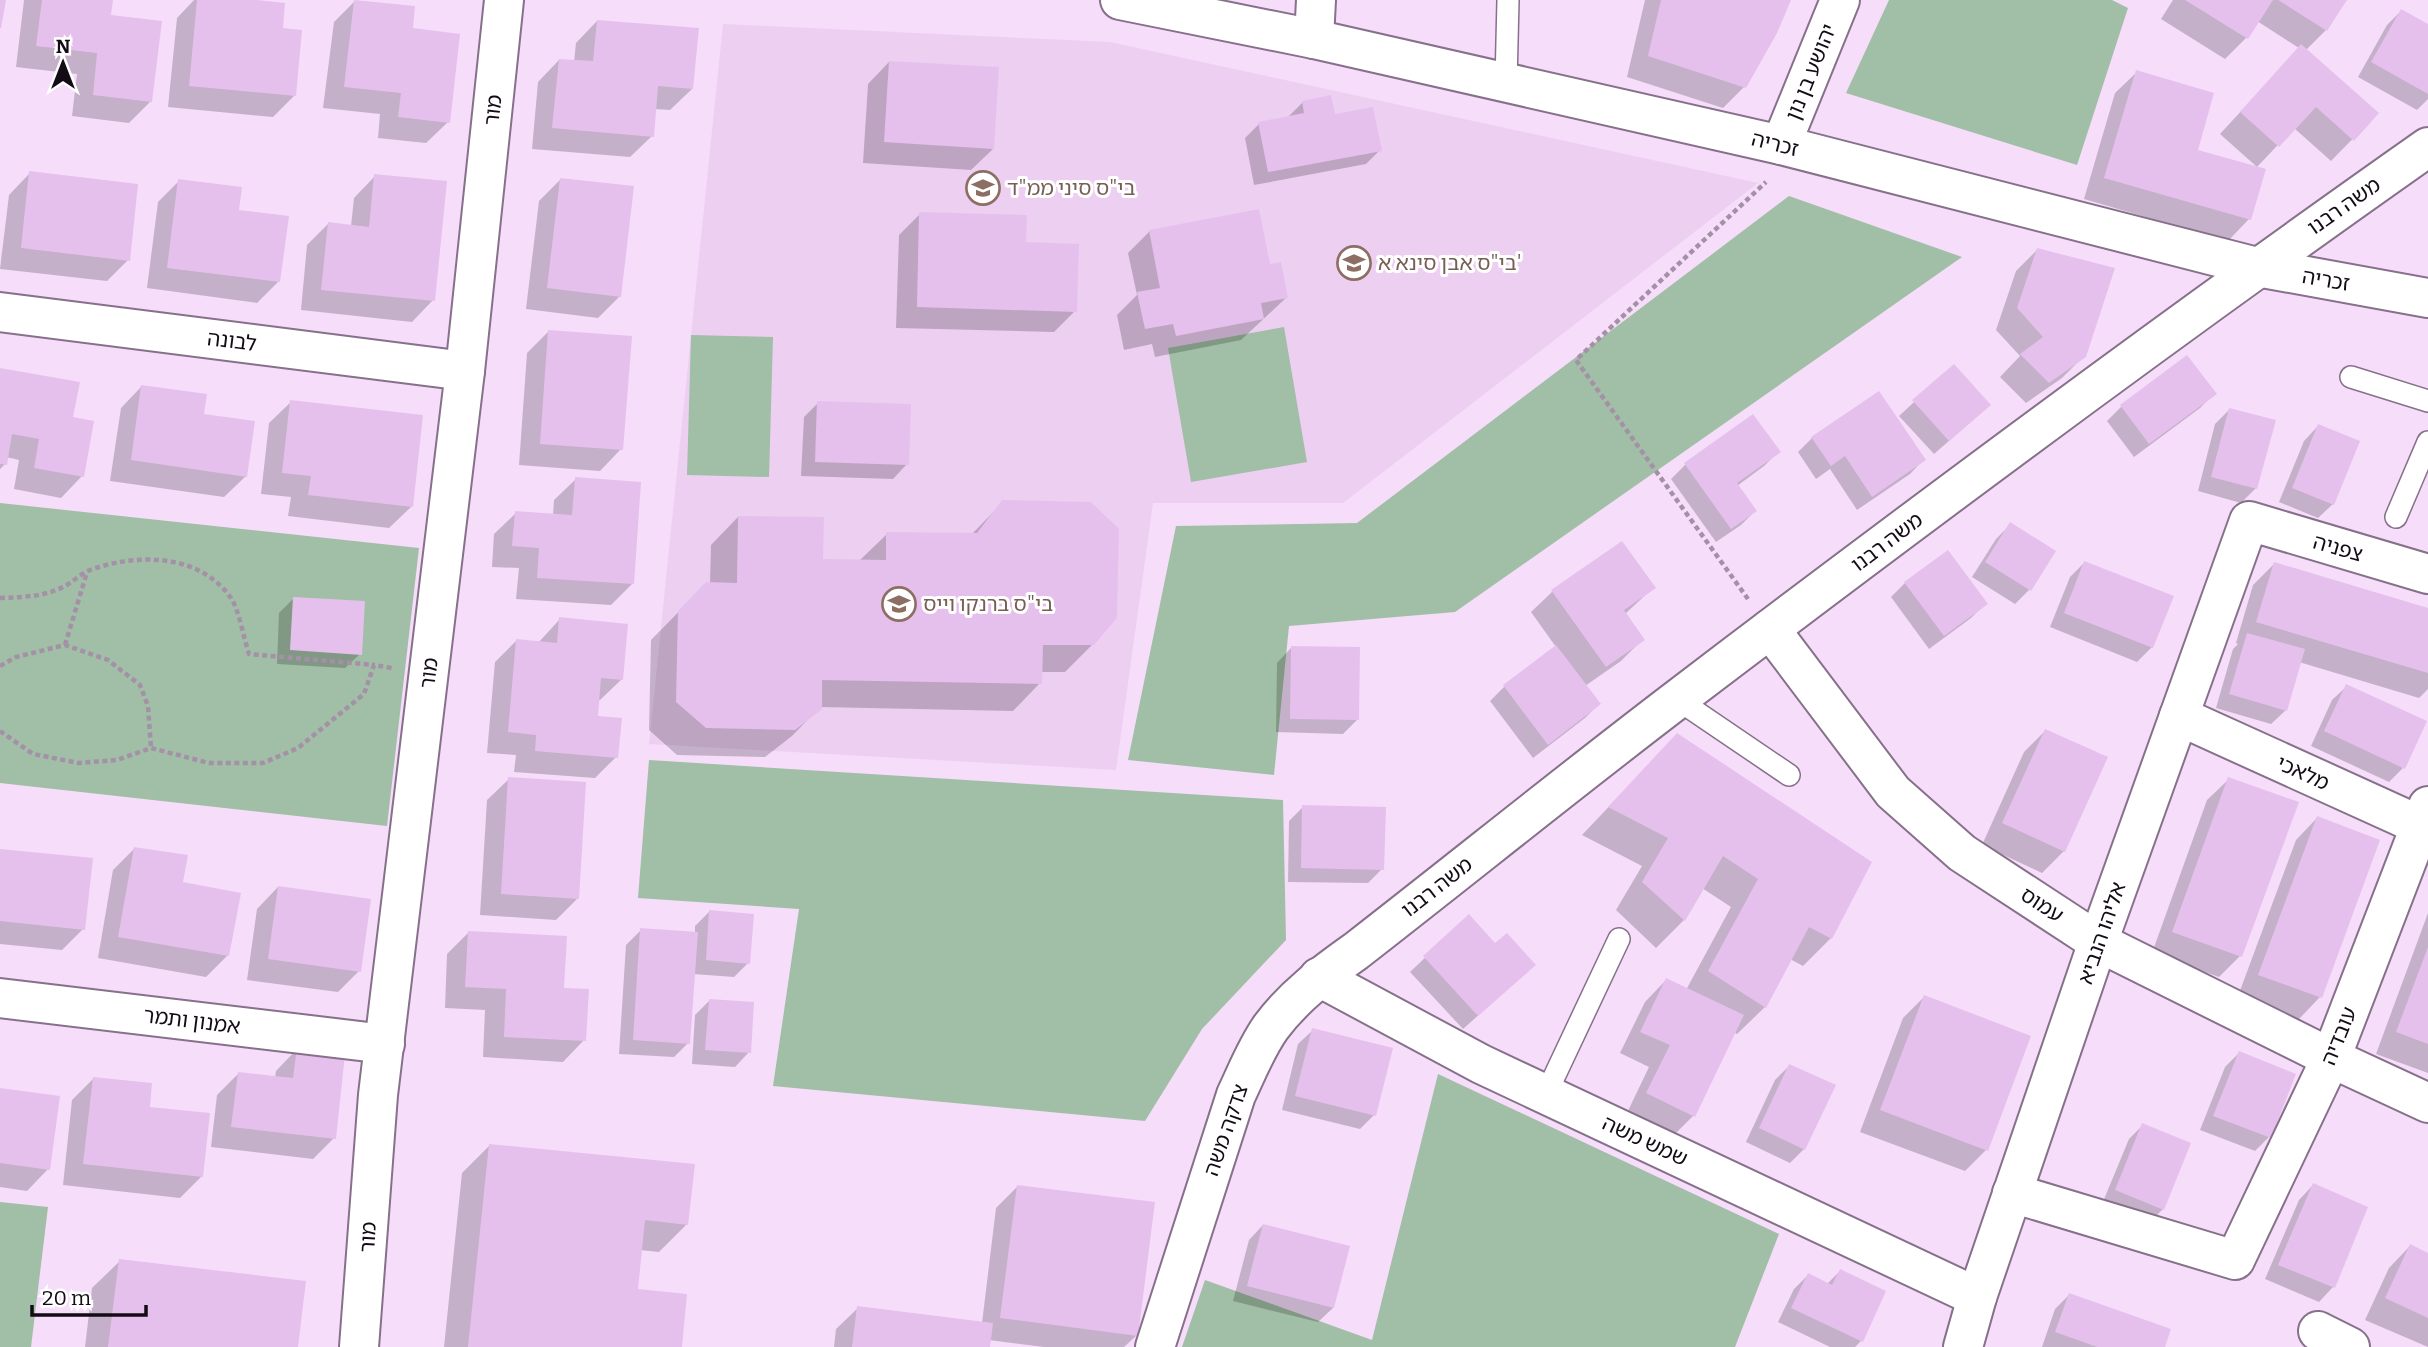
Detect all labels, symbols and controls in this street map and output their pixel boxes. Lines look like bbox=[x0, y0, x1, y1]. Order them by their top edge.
street label: יהושע בן נון bbox=[1780, 20, 1842, 124]
north arrow bbox=[28, 28, 98, 98]
text: N bbox=[56, 35, 71, 58]
street label: מור bbox=[478, 93, 508, 127]
street label: זכריה bbox=[1749, 126, 1801, 162]
school or university icon: בי"ס סיני ממ"ד bbox=[964, 169, 1002, 207]
street label: משה רבנו bbox=[2303, 171, 2386, 240]
place label: בי"ס סיני ממ"ד bbox=[1007, 175, 1135, 201]
school or university icon: בי"ס אבן סינא א' bbox=[1335, 244, 1373, 282]
place label: בי"ס אבן סינא א' bbox=[1378, 250, 1522, 276]
street label: זכריה bbox=[2300, 263, 2352, 297]
street label: לבונה bbox=[206, 325, 258, 357]
street label: משה רבנו bbox=[1846, 507, 1928, 577]
street label: צפניה bbox=[2310, 529, 2366, 567]
school or university icon: בי"ס ברנקו וייס bbox=[880, 585, 918, 623]
place label: בי"ס ברנקו וייס bbox=[923, 591, 1053, 617]
street label: מור bbox=[414, 656, 444, 690]
street label: מלאכי bbox=[2273, 750, 2334, 796]
street label: משה רבנו bbox=[1396, 851, 1478, 923]
street label: אליהו הנביא bbox=[2072, 879, 2132, 987]
street label: עמוס bbox=[2016, 882, 2068, 928]
street label: אמנון ותמר bbox=[142, 1002, 242, 1040]
street label: עובדיה bbox=[2316, 1003, 2362, 1069]
street label: צדקה משה bbox=[1198, 1081, 1254, 1179]
street label: שמש משה bbox=[1598, 1110, 1692, 1172]
street label: מור bbox=[354, 1221, 382, 1253]
scale bar bbox=[32, 1274, 145, 1318]
text: 20 m bbox=[42, 1285, 91, 1311]

